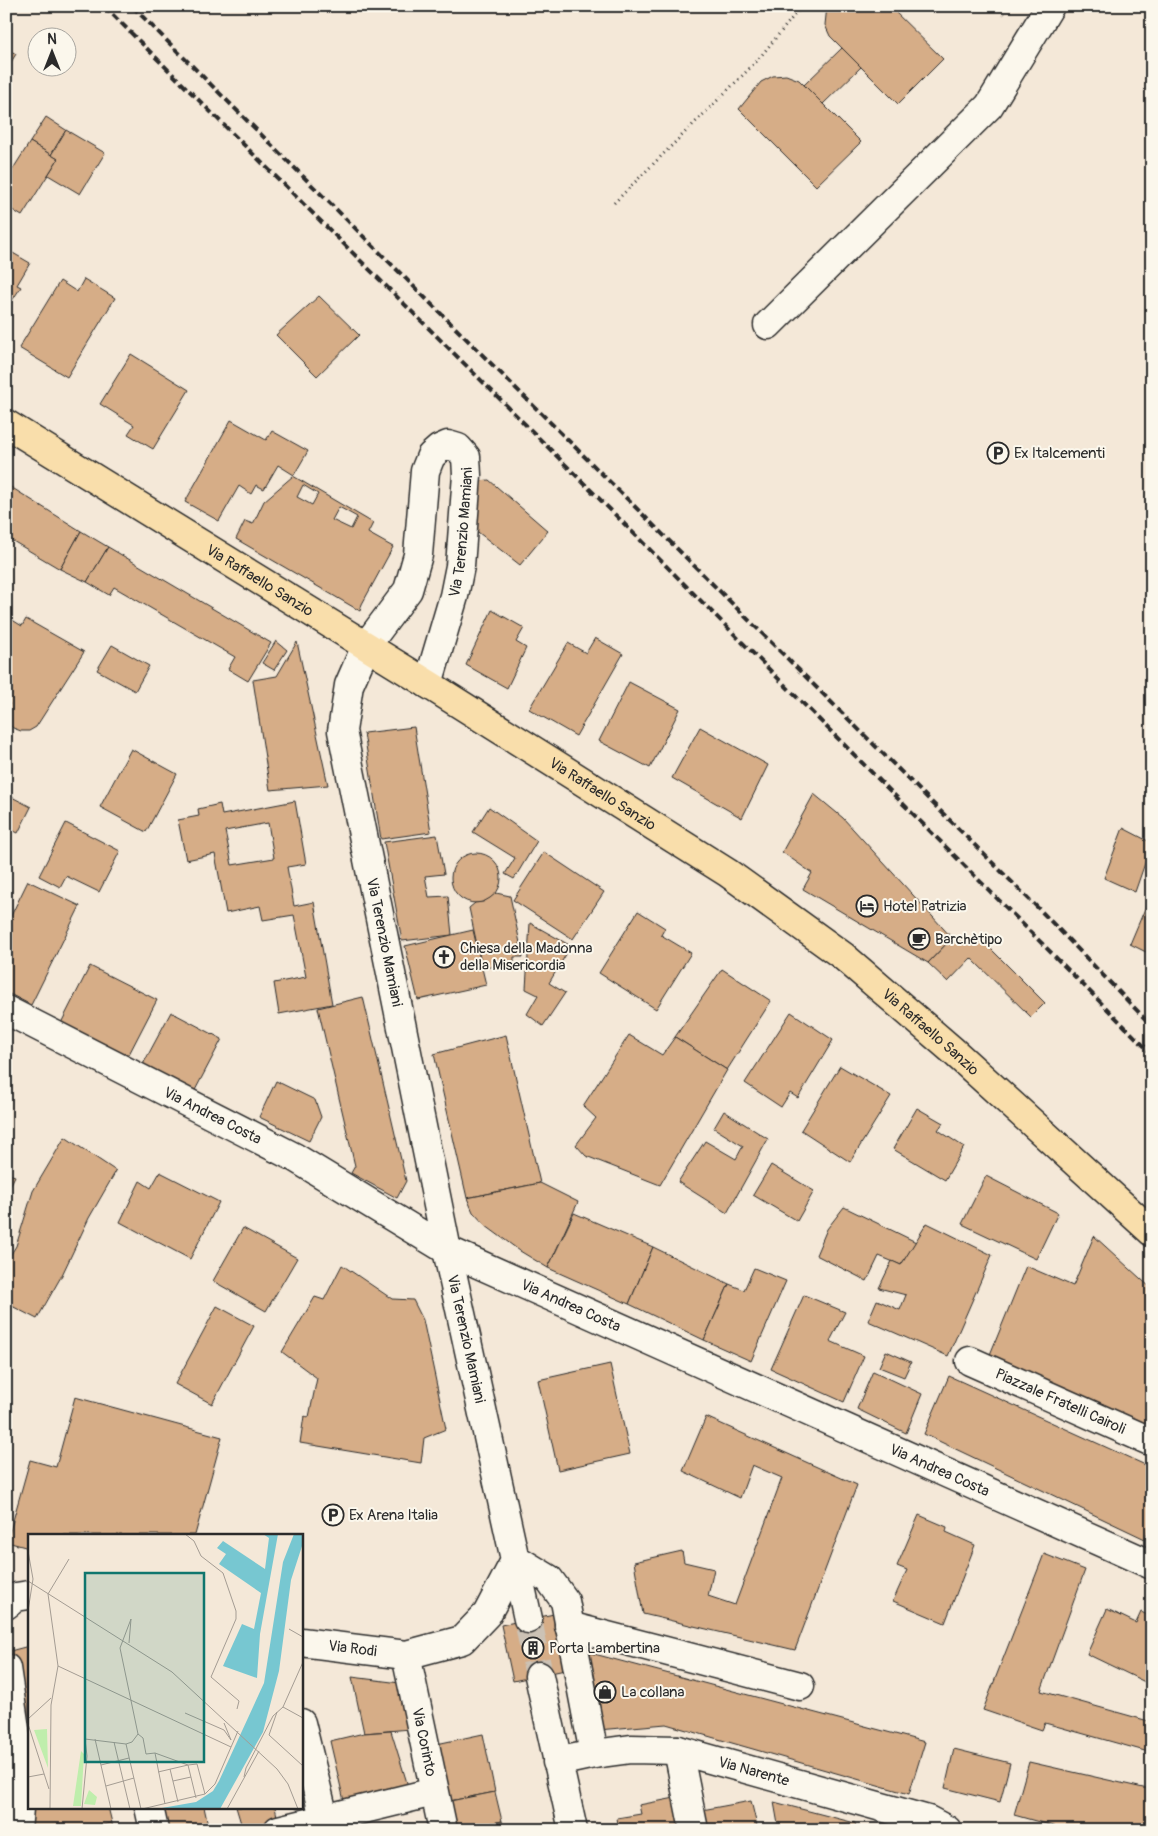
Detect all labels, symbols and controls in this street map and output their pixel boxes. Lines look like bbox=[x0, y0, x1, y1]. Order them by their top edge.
north arrow bbox=[28, 28, 78, 78]
text: N bbox=[47, 31, 57, 48]
parking icon: Ex Italcementi bbox=[986, 441, 1010, 465]
place label: Ex Italcementi bbox=[1014, 444, 1105, 463]
street label: Via Terenzio Mamiani bbox=[444, 466, 477, 599]
street label: Via Raffaello Sanzio bbox=[203, 540, 317, 621]
street label: Via Raffaello Sanzio bbox=[546, 753, 660, 835]
street label: Via Terenzio Mamiani bbox=[362, 876, 407, 1008]
hotel icon: Hotel Patrizia bbox=[855, 894, 879, 918]
place label: Hotel Patrizia bbox=[883, 897, 967, 916]
cafe icon: Barchètipo bbox=[907, 927, 931, 951]
place label: Barchètipo bbox=[935, 930, 1002, 949]
place label: Chiesa della Madonna della Misericordia bbox=[460, 939, 592, 975]
church icon: Chiesa della Madonna della Misericordia bbox=[432, 945, 456, 969]
street label: Via Raffaello Sanzio bbox=[878, 984, 983, 1079]
street label: Via Andrea Costa bbox=[161, 1083, 265, 1148]
street label: Via Terenzio Mamiani bbox=[443, 1273, 490, 1405]
street label: Via Andrea Costa bbox=[518, 1275, 624, 1336]
street label: Piazzale Fratelli Cairoli bbox=[992, 1364, 1129, 1439]
street label: Via Andrea Costa bbox=[887, 1440, 993, 1501]
parking icon: Ex Arena Italia bbox=[321, 1503, 345, 1527]
place label: Ex Arena Italia bbox=[349, 1506, 438, 1525]
inset map bbox=[28, 1534, 302, 1808]
street label: Via Rodi bbox=[327, 1636, 378, 1661]
building icon: Porta Lambertina bbox=[521, 1636, 545, 1660]
place label: Porta Lambertina bbox=[549, 1639, 660, 1658]
shop icon: La collana bbox=[593, 1680, 617, 1704]
place label: La collana bbox=[621, 1683, 685, 1702]
street label: Via Corinto bbox=[408, 1706, 441, 1778]
street label: Via Narente bbox=[716, 1752, 792, 1790]

